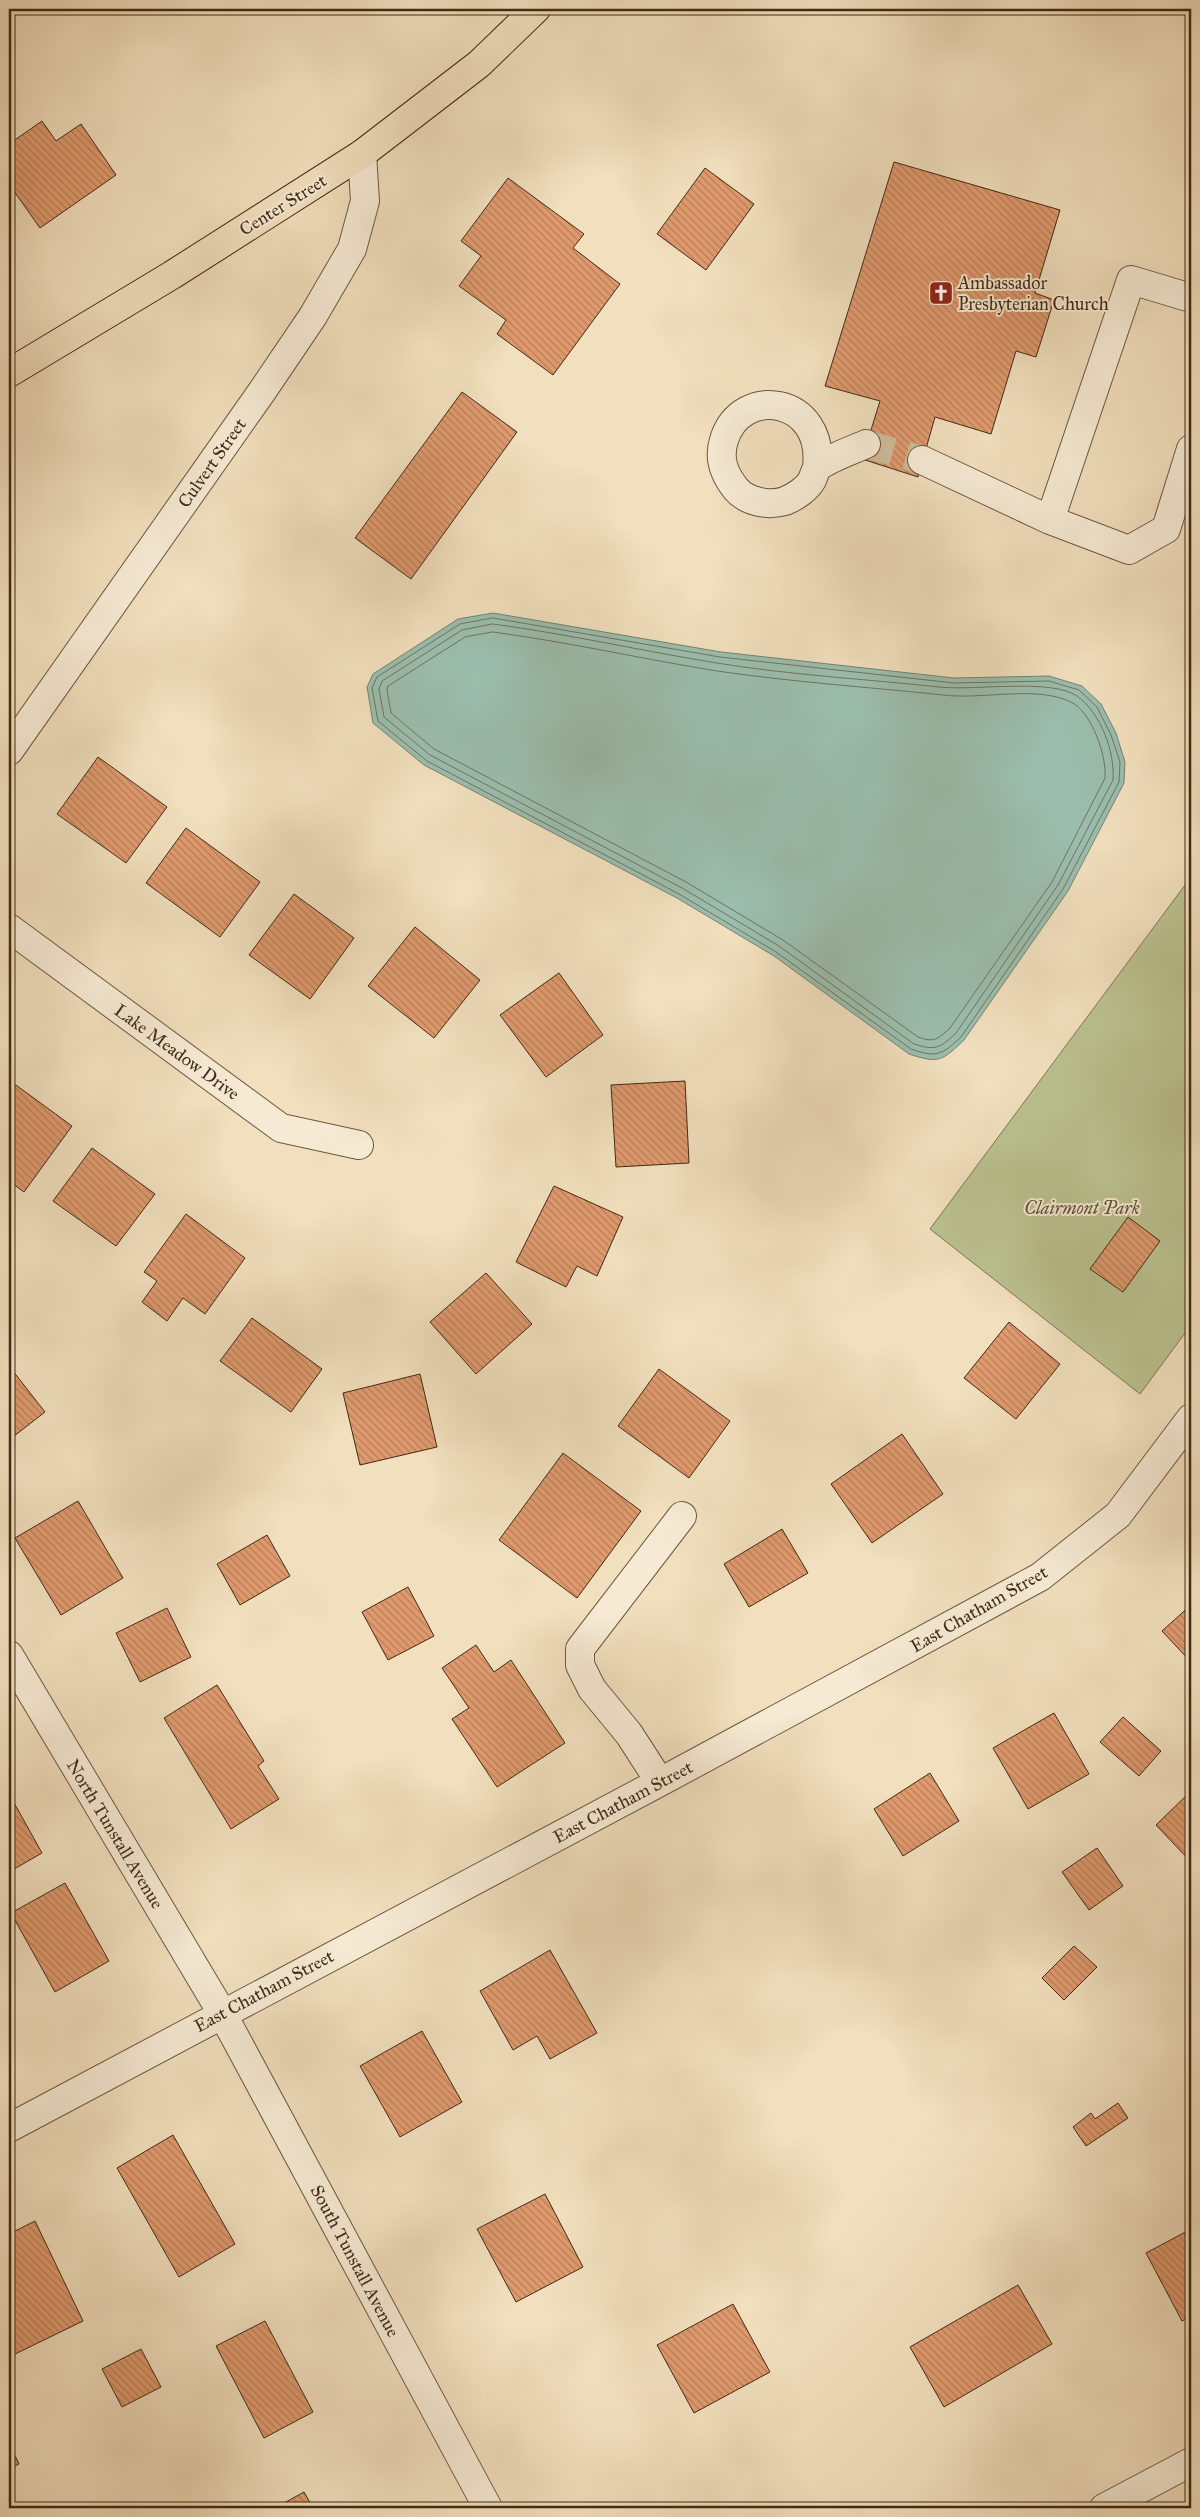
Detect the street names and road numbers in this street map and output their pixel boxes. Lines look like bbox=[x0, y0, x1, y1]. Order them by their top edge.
street label: Center Street bbox=[235, 169, 331, 240]
street label: Culvert Street bbox=[173, 414, 251, 512]
street label: Lake Meadow Drive bbox=[110, 999, 244, 1105]
street label: East Chatham Street bbox=[906, 1560, 1052, 1657]
street label: North Tunstall Avenue bbox=[62, 1755, 168, 1913]
street label: East Chatham Street bbox=[549, 1756, 697, 1848]
street label: East Chatham Street bbox=[190, 1945, 338, 2037]
street label: South Tunstall Avenue bbox=[306, 2181, 404, 2341]

